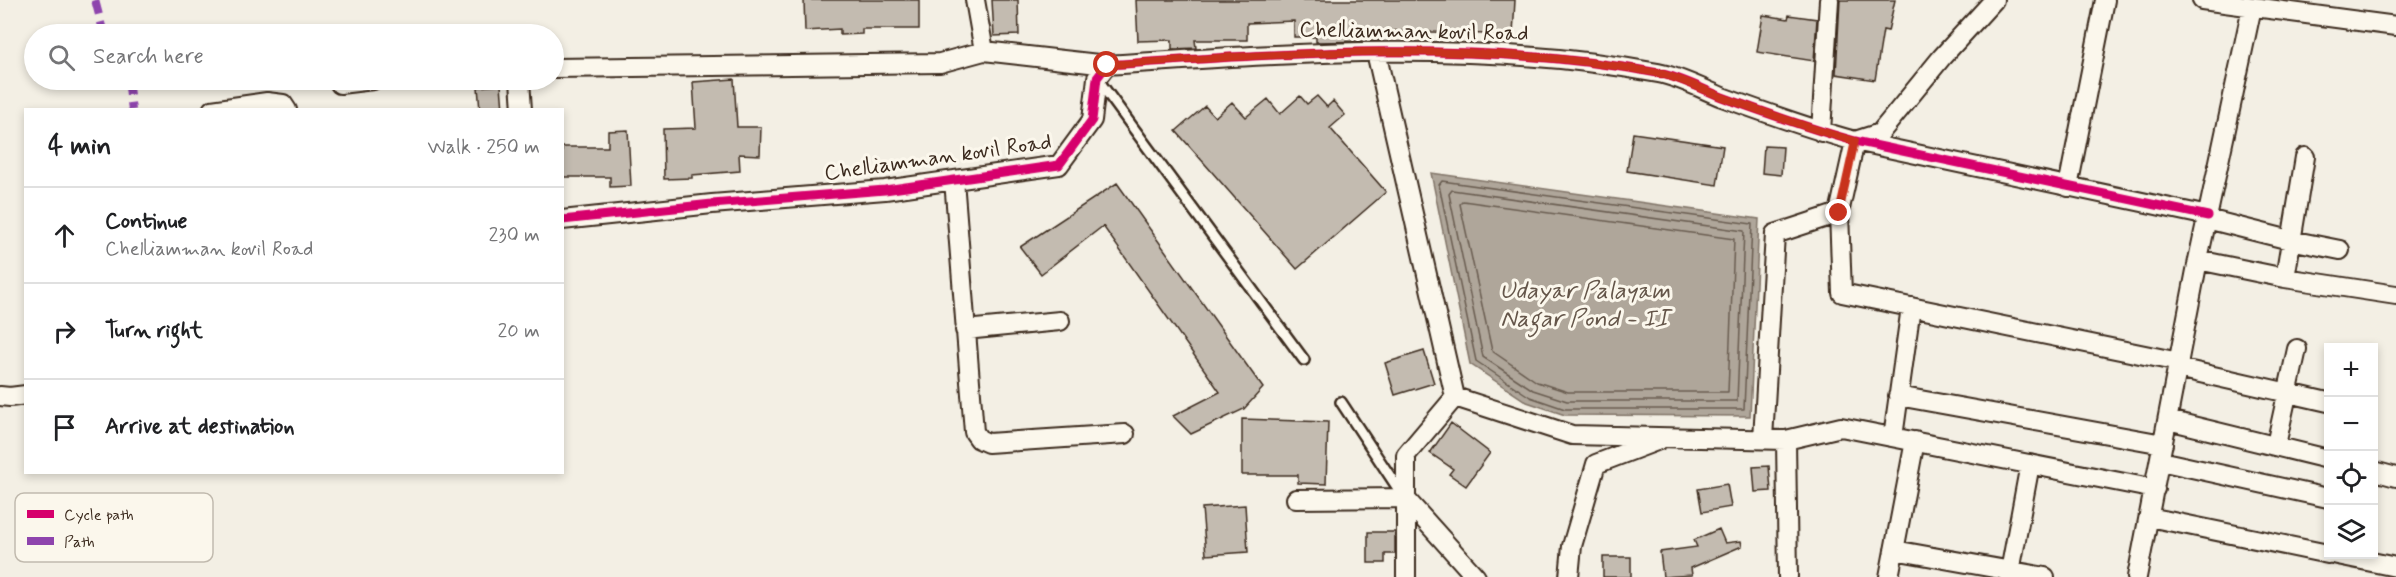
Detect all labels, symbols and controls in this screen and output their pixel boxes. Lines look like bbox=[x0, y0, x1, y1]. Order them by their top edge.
street label: Chelliamman kovil Road bbox=[1299, 16, 1529, 48]
search box bbox=[24, 24, 564, 90]
icon: search bbox=[45, 41, 78, 74]
text: Search here bbox=[93, 43, 204, 71]
route start bbox=[1093, 51, 1119, 77]
street label: Chelliamman kovil Road bbox=[823, 128, 1053, 188]
text: 4 min bbox=[48, 130, 111, 164]
text: Walk · 250 m bbox=[428, 134, 540, 161]
route end bbox=[1825, 199, 1851, 225]
text: Continue bbox=[105, 208, 187, 236]
icon: ahead bbox=[48, 219, 81, 252]
text: 230 m bbox=[488, 222, 540, 249]
text: Chelliamman kovil Road bbox=[105, 236, 313, 263]
water label: Udayar Palayam Nagar Pond - II bbox=[1500, 276, 1674, 338]
icon: right bbox=[48, 315, 81, 348]
text: Turn right bbox=[105, 317, 203, 345]
text: 20 m bbox=[497, 318, 540, 345]
map controls bbox=[2324, 343, 2378, 559]
button: + bbox=[2324, 343, 2378, 397]
button: − bbox=[2324, 397, 2378, 451]
icon: arrive bbox=[48, 411, 81, 444]
text: Arrive at destination bbox=[105, 413, 295, 441]
button: locate bbox=[2324, 451, 2378, 505]
legend bbox=[15, 493, 213, 562]
text: Cycle path bbox=[64, 505, 134, 526]
button: layers bbox=[2324, 505, 2378, 559]
text: Path bbox=[64, 532, 95, 553]

